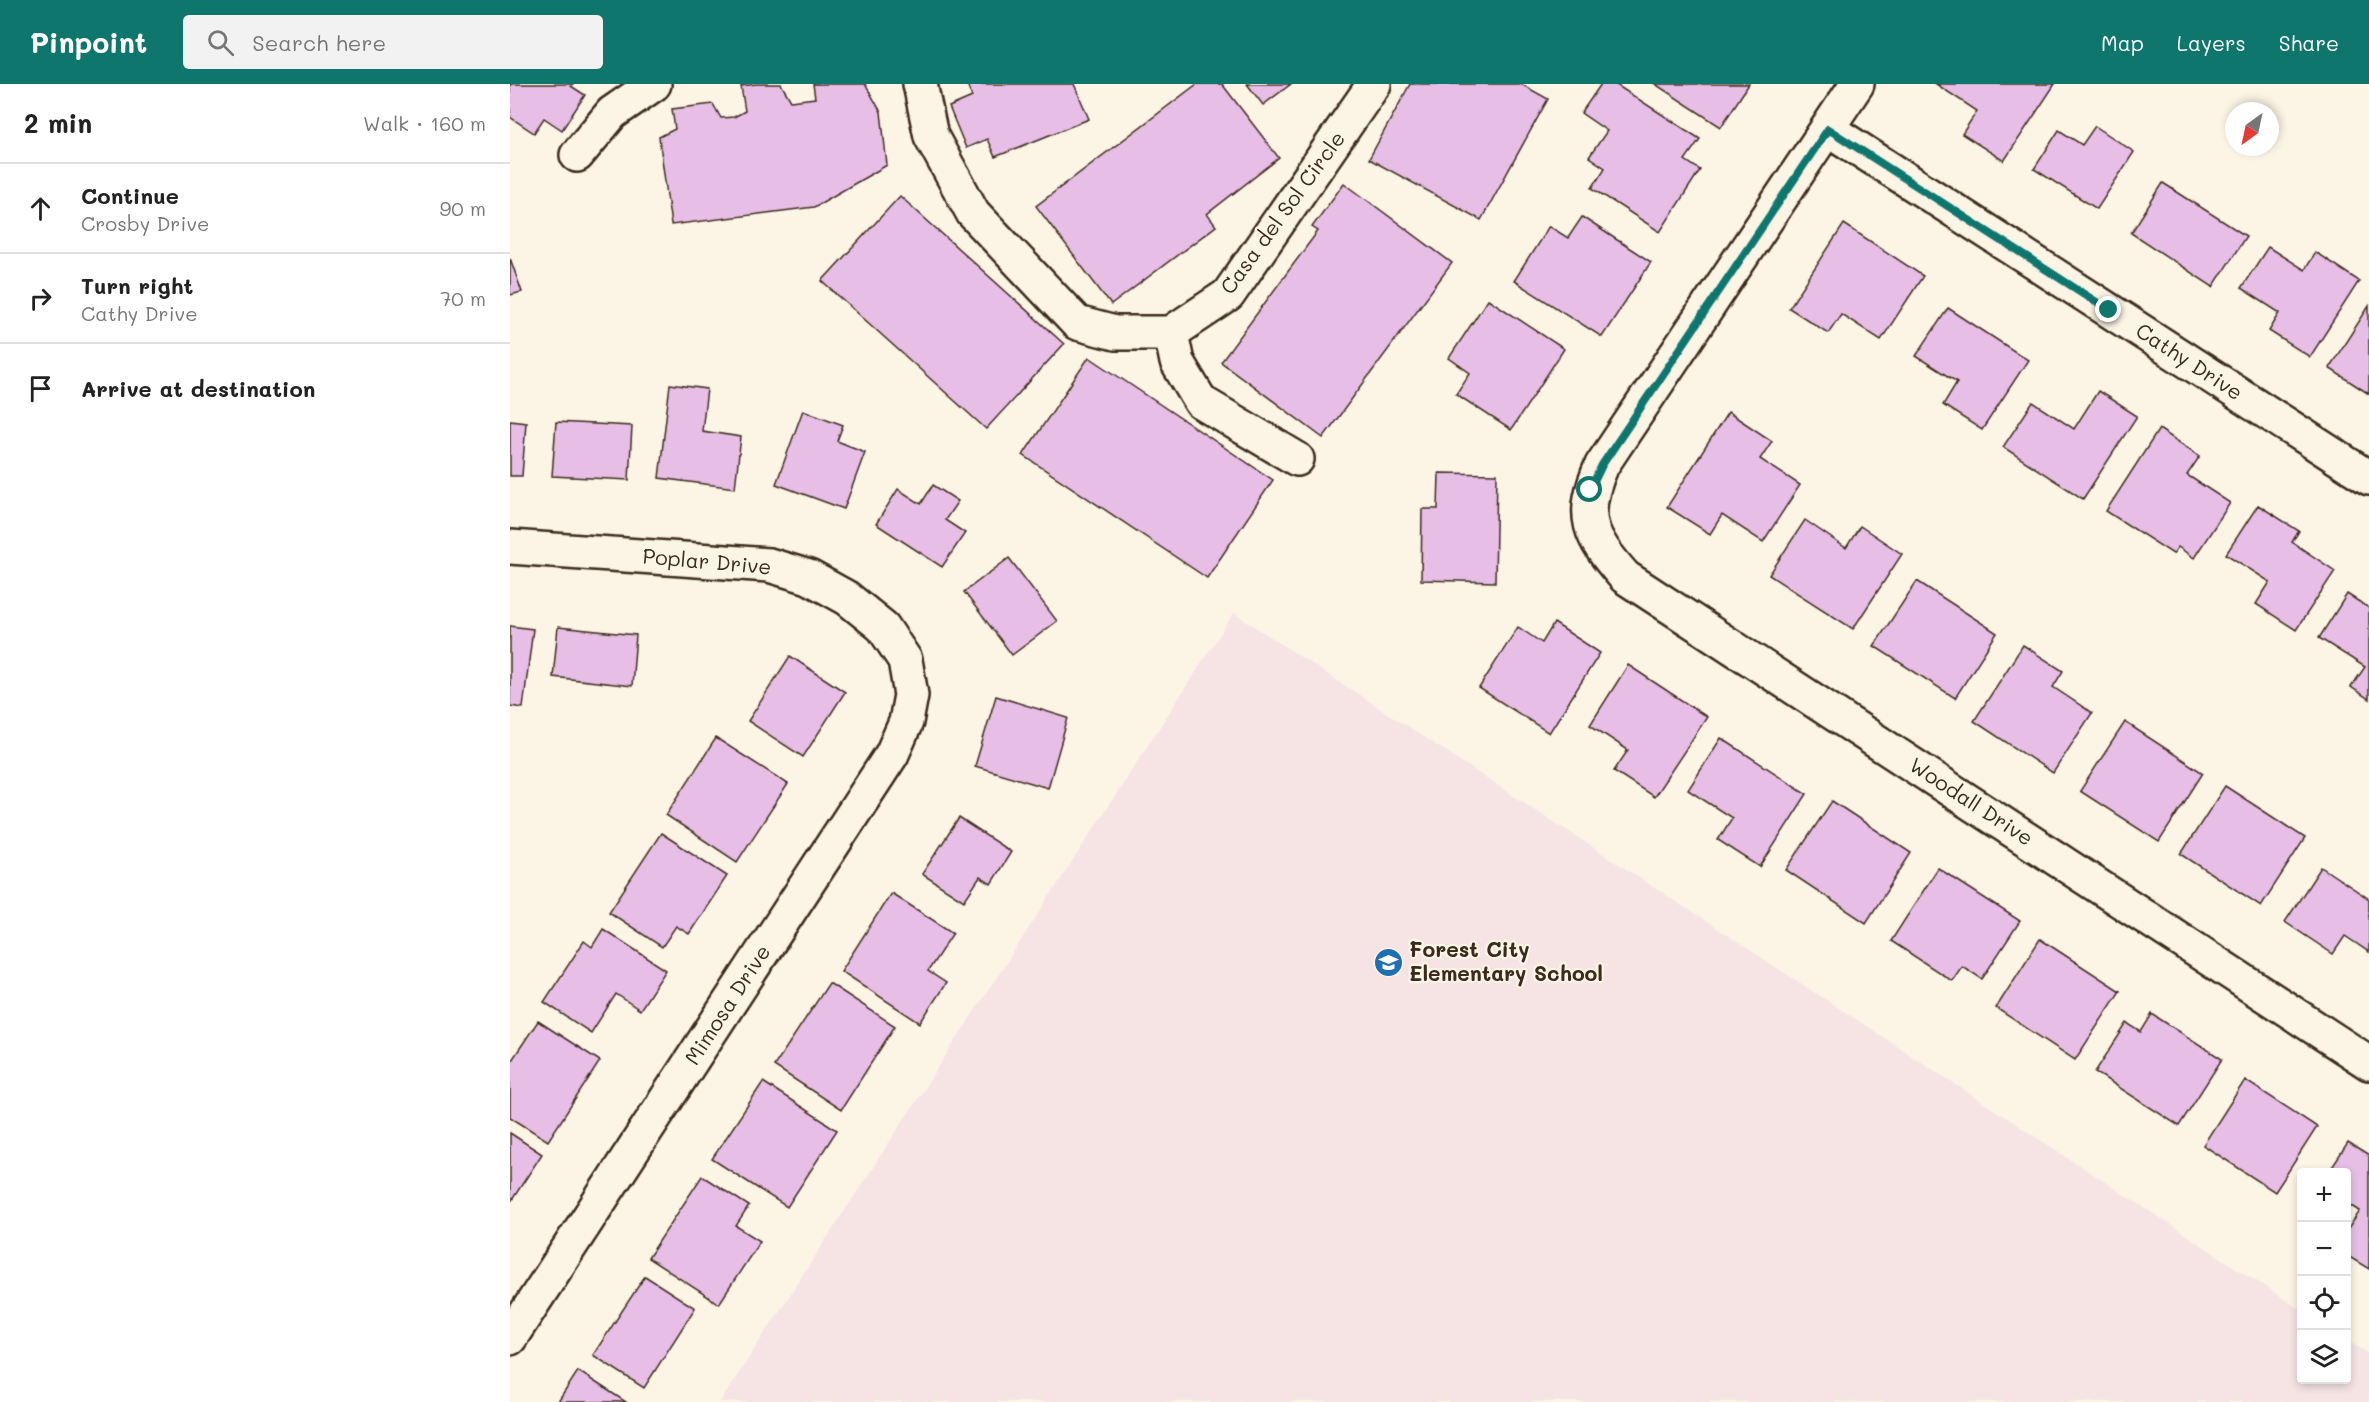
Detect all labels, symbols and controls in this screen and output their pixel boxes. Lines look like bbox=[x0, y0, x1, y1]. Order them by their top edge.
search box bbox=[183, 15, 603, 69]
text: Pinpoint bbox=[30, 24, 147, 60]
icon: search bbox=[204, 26, 237, 59]
text: Search here bbox=[252, 28, 386, 57]
text: Map bbox=[2101, 29, 2144, 56]
text: Layers bbox=[2177, 29, 2246, 56]
text: Share bbox=[2279, 29, 2339, 56]
north arrow bbox=[2225, 102, 2279, 156]
text: 2 min bbox=[24, 106, 92, 140]
text: Walk · 160 m bbox=[363, 110, 486, 136]
street label: Casa del Sol Circle bbox=[1213, 125, 1350, 299]
text: Continue bbox=[81, 181, 179, 210]
icon: ahead bbox=[24, 192, 57, 225]
text: 90 m bbox=[440, 195, 486, 221]
text: Crosby Drive bbox=[81, 210, 209, 236]
text: Turn right bbox=[81, 271, 193, 300]
icon: right bbox=[24, 282, 57, 315]
text: 70 m bbox=[440, 285, 486, 311]
route end bbox=[2095, 296, 2121, 322]
text: Cathy Drive bbox=[81, 300, 198, 326]
street label: Cathy Drive bbox=[2131, 316, 2248, 405]
icon: arrive bbox=[24, 372, 57, 405]
text: Arrive at destination bbox=[81, 374, 316, 403]
route start bbox=[1576, 476, 1602, 502]
street label: Poplar Drive bbox=[642, 541, 773, 580]
street label: Woodall Drive bbox=[1905, 751, 2039, 851]
place label: Forest City Elementary School bbox=[1409, 935, 1603, 987]
street label: Mimosa Drive bbox=[678, 939, 776, 1069]
school or university icon: Forest City Elementary School bbox=[1372, 946, 1404, 978]
map controls bbox=[2297, 1168, 2351, 1384]
button: + bbox=[2297, 1168, 2351, 1222]
button: − bbox=[2297, 1222, 2351, 1276]
button: locate bbox=[2297, 1276, 2351, 1330]
button: layers bbox=[2297, 1330, 2351, 1384]

